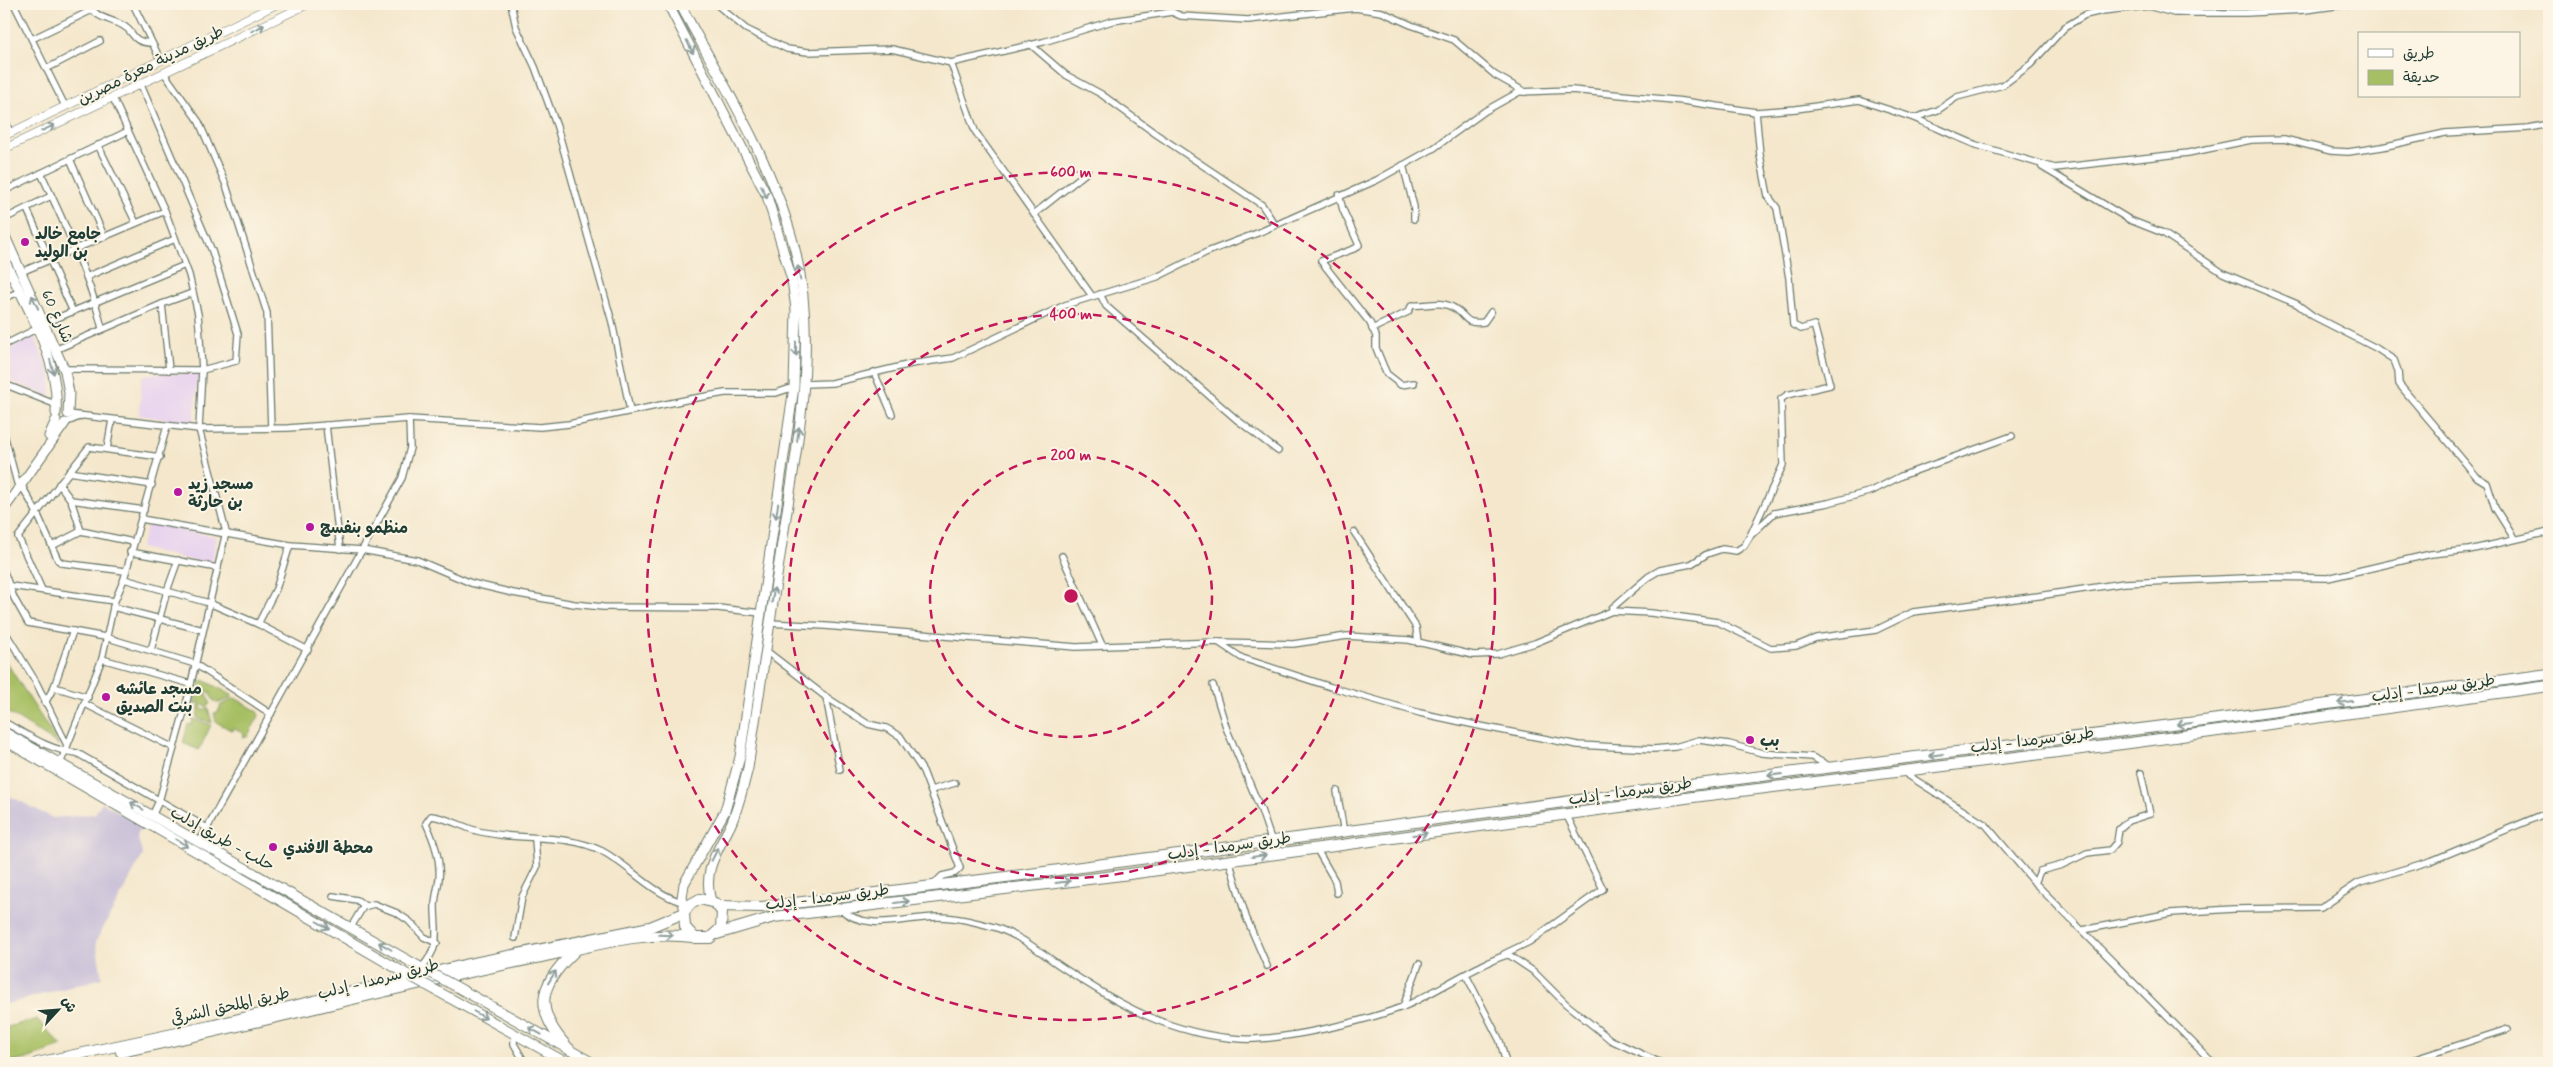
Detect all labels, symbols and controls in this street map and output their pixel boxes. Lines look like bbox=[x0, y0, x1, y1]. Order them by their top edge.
street label: طريق مدينة معرة مصرين bbox=[74, 21, 227, 110]
one-way arrow bbox=[250, 23, 265, 32]
legend bbox=[2358, 32, 2520, 98]
one-way arrow bbox=[686, 39, 695, 54]
text: طريق bbox=[2403, 44, 2435, 64]
text: حديقة bbox=[2403, 68, 2440, 88]
one-way arrow bbox=[40, 123, 55, 132]
text: 600 m bbox=[1050, 163, 1092, 183]
one-way arrow bbox=[760, 184, 770, 199]
place label: جامع خالد بن الوليد bbox=[35, 224, 101, 263]
marker: جامع خالد بن الوليد bbox=[19, 236, 31, 248]
one-way arrow bbox=[793, 265, 803, 281]
street label: شارع 60 bbox=[36, 287, 78, 347]
one-way arrow bbox=[30, 295, 40, 310]
text: 400 m bbox=[1050, 305, 1092, 325]
one-way arrow bbox=[791, 341, 801, 357]
one-way arrow bbox=[47, 359, 57, 375]
one-way arrow bbox=[794, 427, 804, 443]
text: 200 m bbox=[1051, 446, 1092, 466]
place label: مسجد زيد بن حارثة bbox=[188, 474, 254, 513]
marker: مسجد زيد بن حارثة bbox=[172, 486, 184, 498]
one-way arrow bbox=[772, 502, 782, 518]
place label: منظمو بنفسج bbox=[320, 518, 408, 539]
marker: منظمو بنفسج bbox=[304, 521, 316, 533]
one-way arrow bbox=[769, 587, 779, 603]
centre of rings bbox=[1062, 587, 1080, 605]
street label: طريق سرمدا - إدلب bbox=[2370, 669, 2496, 708]
place label: مسجد عائشه بنت الصديق bbox=[116, 679, 202, 718]
marker: مسجد عائشه بنت الصديق bbox=[100, 691, 112, 703]
one-way arrow bbox=[2337, 697, 2353, 707]
one-way arrow bbox=[2176, 719, 2192, 729]
street label: طريق سرمدا - إدلب bbox=[1969, 722, 2095, 759]
place label: بب bbox=[1760, 731, 1779, 752]
marker: بب bbox=[1744, 734, 1756, 746]
one-way arrow bbox=[1928, 750, 1944, 760]
one-way arrow bbox=[1767, 770, 1783, 780]
street label: طريق سرمدا - إدلب bbox=[1567, 772, 1693, 811]
one-way arrow bbox=[130, 801, 145, 811]
street label: حلب - طريق إدلب bbox=[166, 802, 278, 877]
street label: طريق سرمدا - إدلب bbox=[1166, 827, 1292, 866]
one-way arrow bbox=[1412, 829, 1428, 839]
place label: محطة الافندي bbox=[283, 838, 373, 860]
one-way arrow bbox=[175, 839, 189, 849]
marker: محطة الافندي bbox=[267, 841, 279, 853]
one-way arrow bbox=[711, 847, 720, 862]
one-way arrow bbox=[1251, 851, 1267, 861]
one-way arrow bbox=[1055, 877, 1071, 887]
street label: طريق سرمدا - إدلب bbox=[764, 879, 890, 916]
one-way arrow bbox=[894, 897, 910, 907]
one-way arrow bbox=[315, 921, 329, 931]
one-way arrow bbox=[658, 930, 674, 939]
one-way arrow bbox=[378, 941, 393, 951]
street label: طريق سرمدا - إدلب bbox=[315, 954, 441, 1005]
one-way arrow bbox=[547, 970, 557, 984]
street label: طريق الملحق الشرقي bbox=[169, 982, 292, 1030]
north arrow bbox=[32, 984, 82, 1034]
text: ش bbox=[57, 994, 80, 1016]
one-way arrow bbox=[472, 1011, 486, 1021]
one-way arrow bbox=[528, 1026, 543, 1035]

